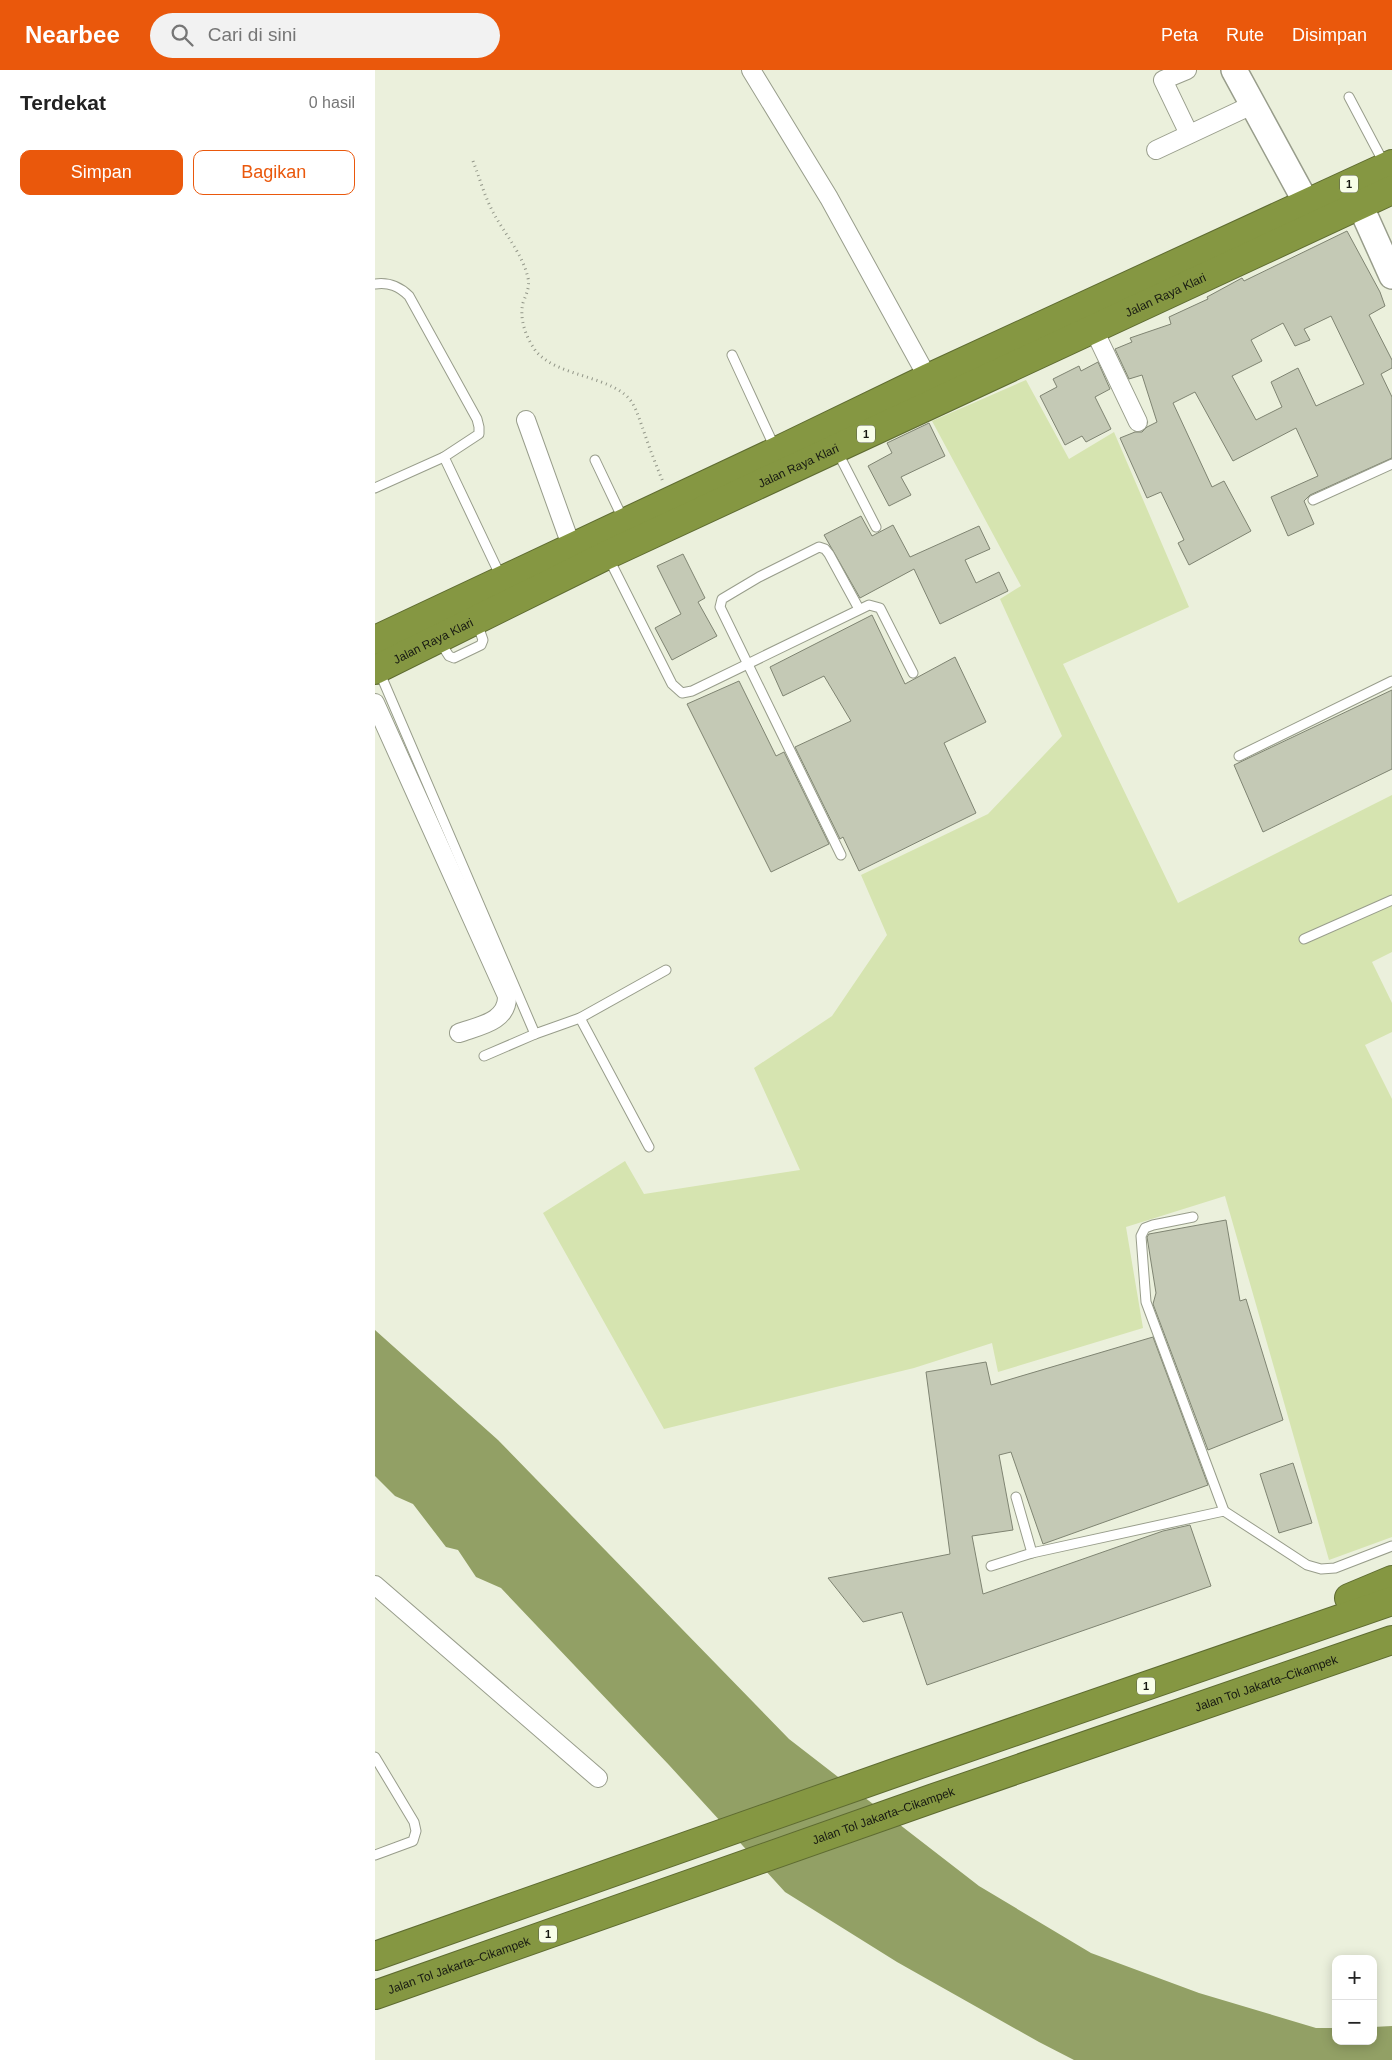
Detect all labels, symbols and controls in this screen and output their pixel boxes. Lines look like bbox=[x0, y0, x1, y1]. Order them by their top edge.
search box bbox=[150, 13, 500, 58]
text: Nearbee bbox=[25, 21, 120, 48]
icon: search bbox=[168, 21, 196, 49]
text: Cari di sini bbox=[208, 24, 296, 45]
text: Peta bbox=[1161, 25, 1198, 45]
text: Rute bbox=[1226, 25, 1264, 45]
text: Disimpan bbox=[1292, 25, 1367, 45]
text: Terdekat bbox=[20, 91, 106, 114]
text: 0 hasil bbox=[309, 94, 355, 111]
button: Simpan bbox=[20, 150, 183, 195]
button: Bagikan bbox=[193, 150, 355, 195]
road number: 1 bbox=[1340, 176, 1358, 192]
street label: Jalan Raya Klari bbox=[1123, 270, 1208, 320]
road number: 1 bbox=[857, 426, 875, 442]
street label: Jalan Raya Klari bbox=[756, 441, 841, 491]
street label: Jalan Raya Klari bbox=[391, 615, 476, 667]
street label: Jalan Tol Jakarta–Cikampek bbox=[1193, 1652, 1340, 1715]
road number: 1 bbox=[1137, 1678, 1155, 1694]
street label: Jalan Tol Jakarta–Cikampek bbox=[810, 1784, 957, 1847]
road number: 1 bbox=[539, 1926, 557, 1942]
street label: Jalan Tol Jakarta–Cikampek bbox=[386, 1934, 533, 1997]
map controls bbox=[1332, 1955, 1377, 2045]
button: + bbox=[1332, 1955, 1377, 2000]
button: − bbox=[1332, 2000, 1377, 2045]

